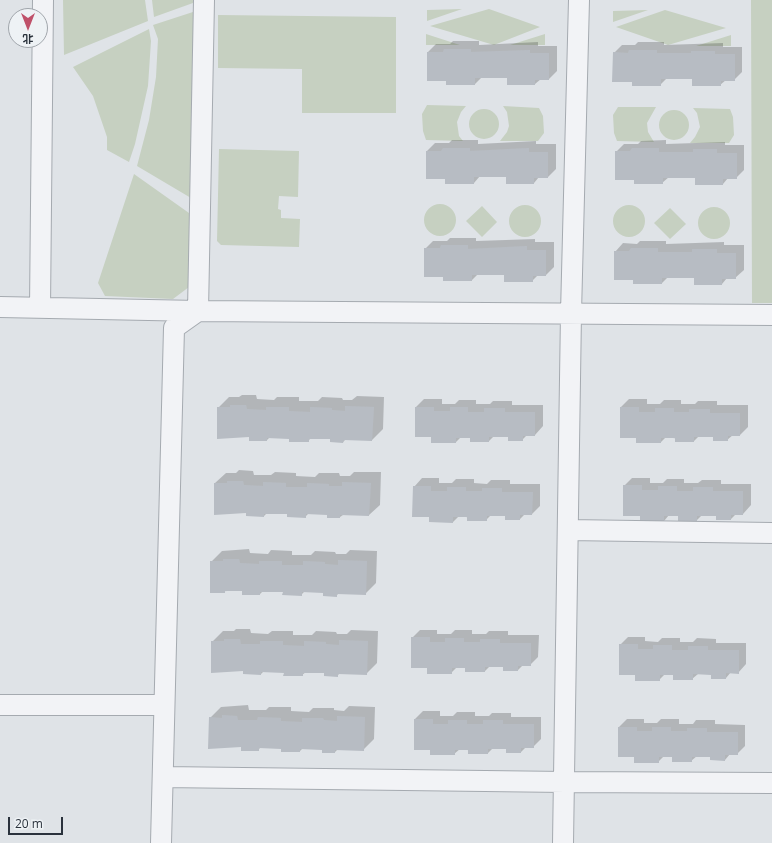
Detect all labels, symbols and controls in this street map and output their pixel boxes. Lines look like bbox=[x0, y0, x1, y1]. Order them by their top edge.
north arrow bbox=[8, 8, 48, 48]
text: 北 bbox=[23, 32, 34, 47]
scale bar bbox=[10, 809, 65, 835]
text: 20 m bbox=[15, 815, 43, 832]

